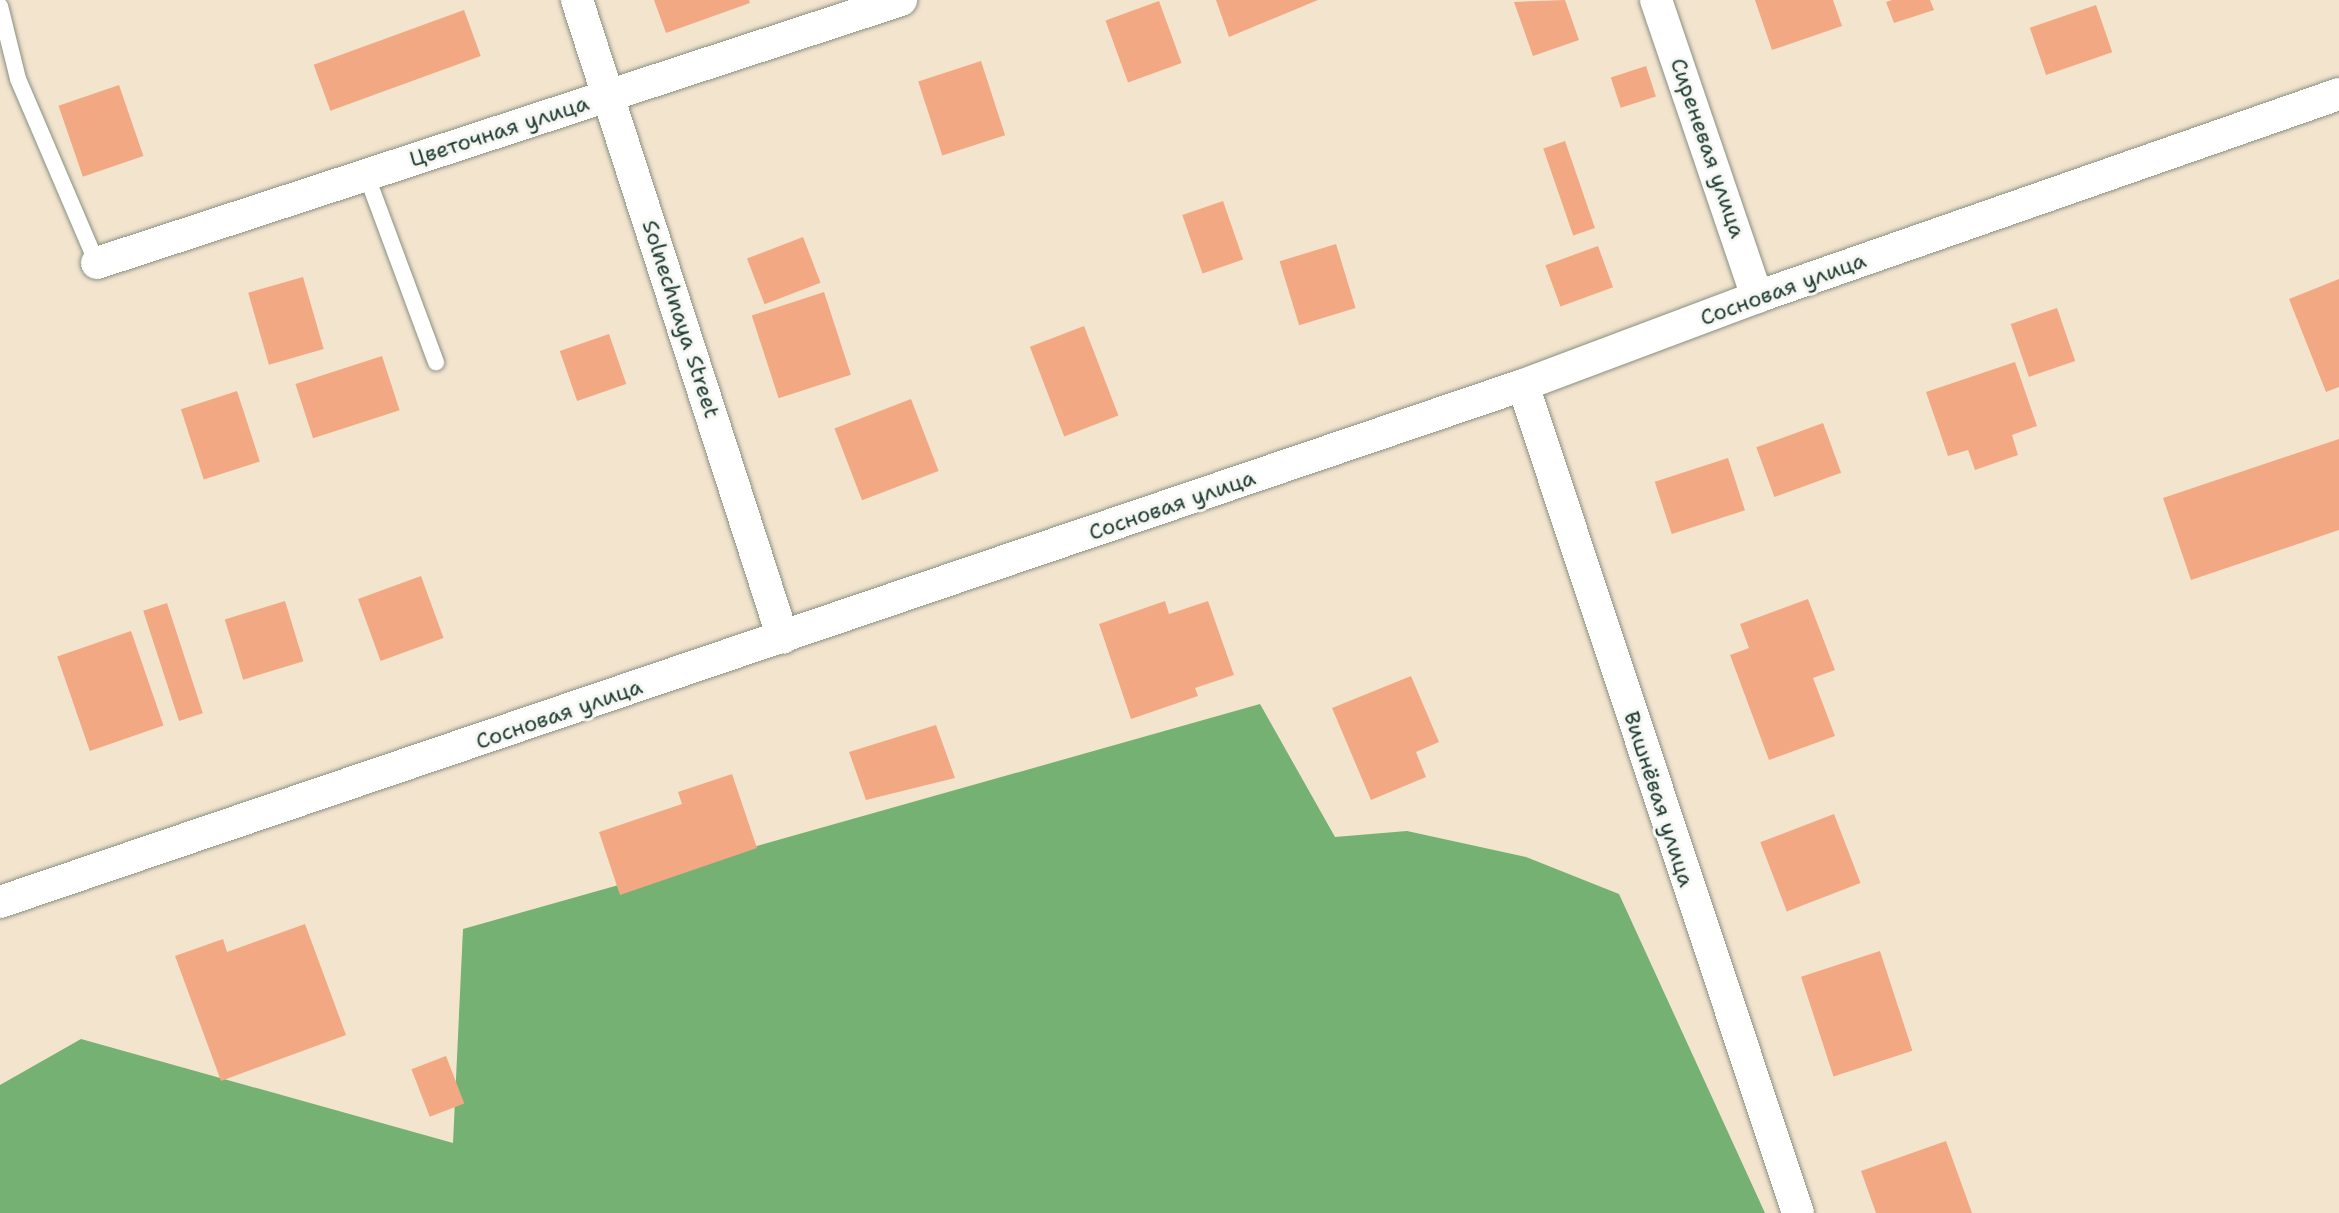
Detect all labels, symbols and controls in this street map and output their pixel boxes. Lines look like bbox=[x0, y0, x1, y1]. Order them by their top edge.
street label: Сиреневая улица bbox=[1665, 55, 1751, 241]
street label: Цветочная улица bbox=[406, 90, 592, 172]
street label: Solnechnaya Street bbox=[637, 217, 725, 421]
street label: Сосновая улица bbox=[1696, 247, 1870, 331]
street label: Сосновая улица bbox=[1085, 464, 1259, 546]
street label: Сосновая улица bbox=[472, 673, 646, 755]
street label: Вишнёвая улица bbox=[1618, 708, 1700, 890]

